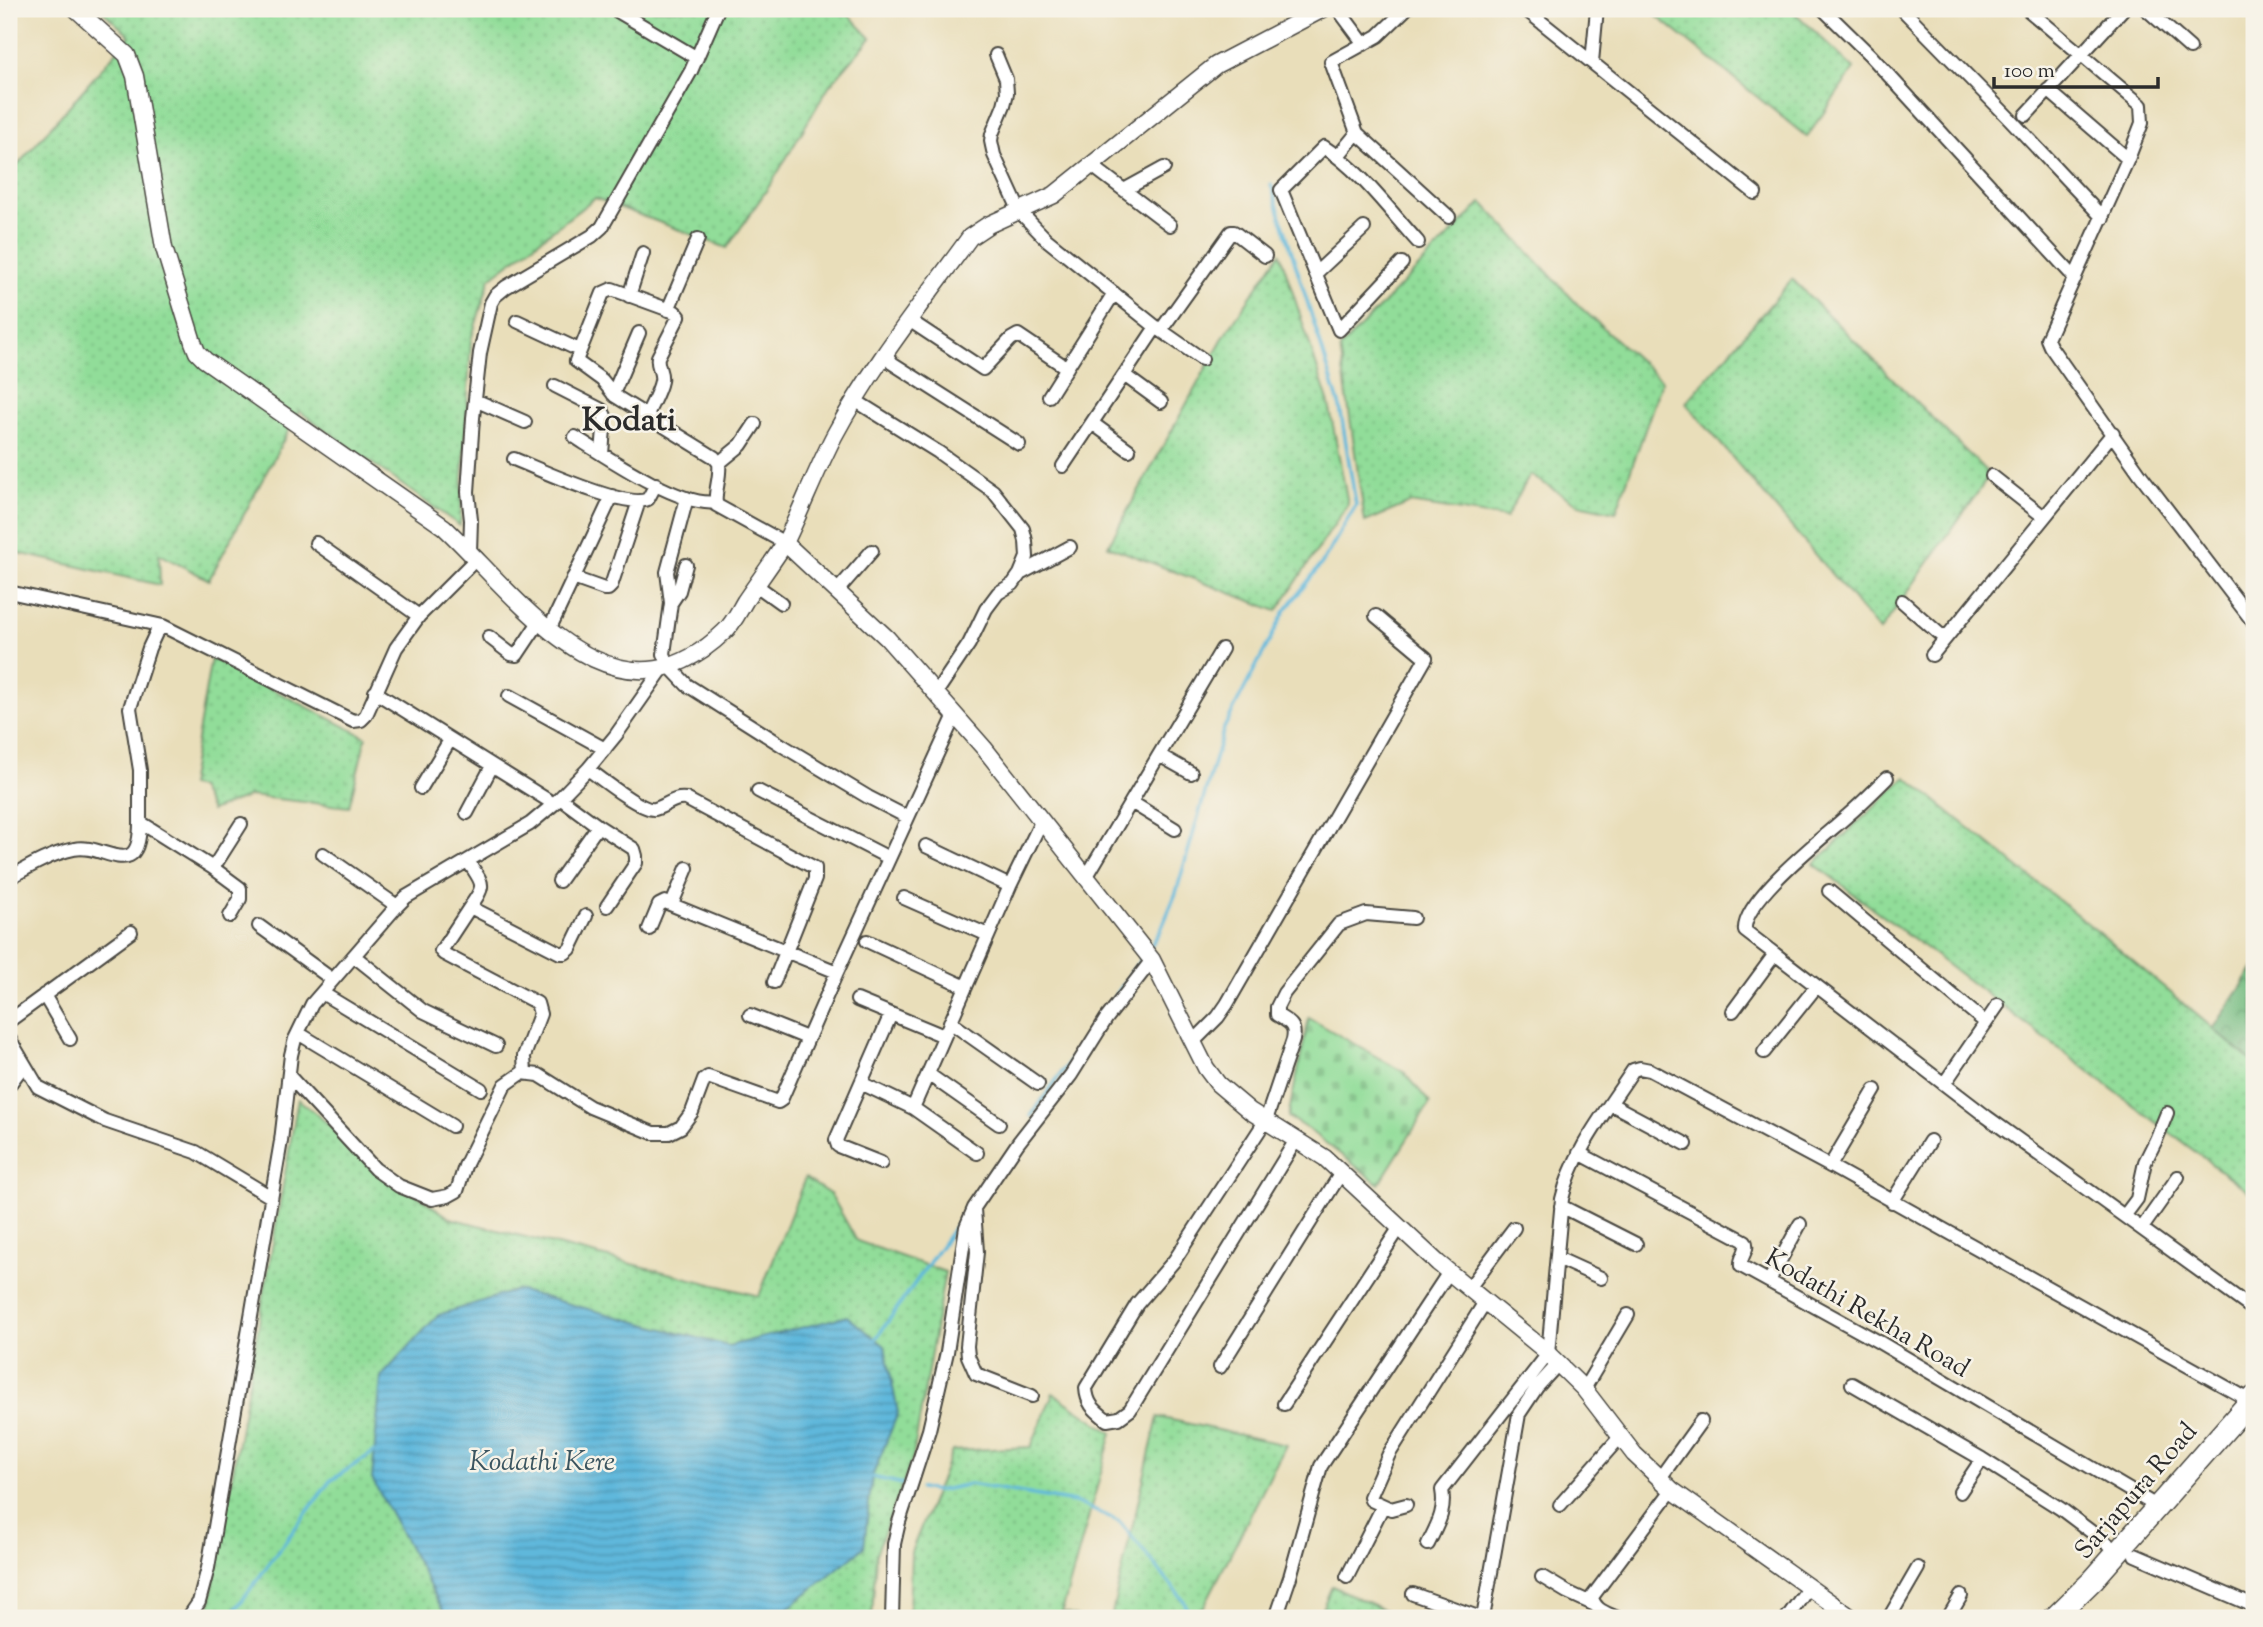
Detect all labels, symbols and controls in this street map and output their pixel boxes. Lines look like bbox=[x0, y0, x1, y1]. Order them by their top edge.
scale bar bbox=[1994, 46, 2158, 90]
text: 100 m bbox=[2004, 57, 2055, 87]
district label: Kodati bbox=[582, 398, 677, 446]
street label: Kodathi Rekha Road bbox=[1758, 1240, 1976, 1388]
street label: Sarjapura Road bbox=[2067, 1415, 2207, 1568]
water label: Kodathi Kere bbox=[469, 1443, 615, 1483]

